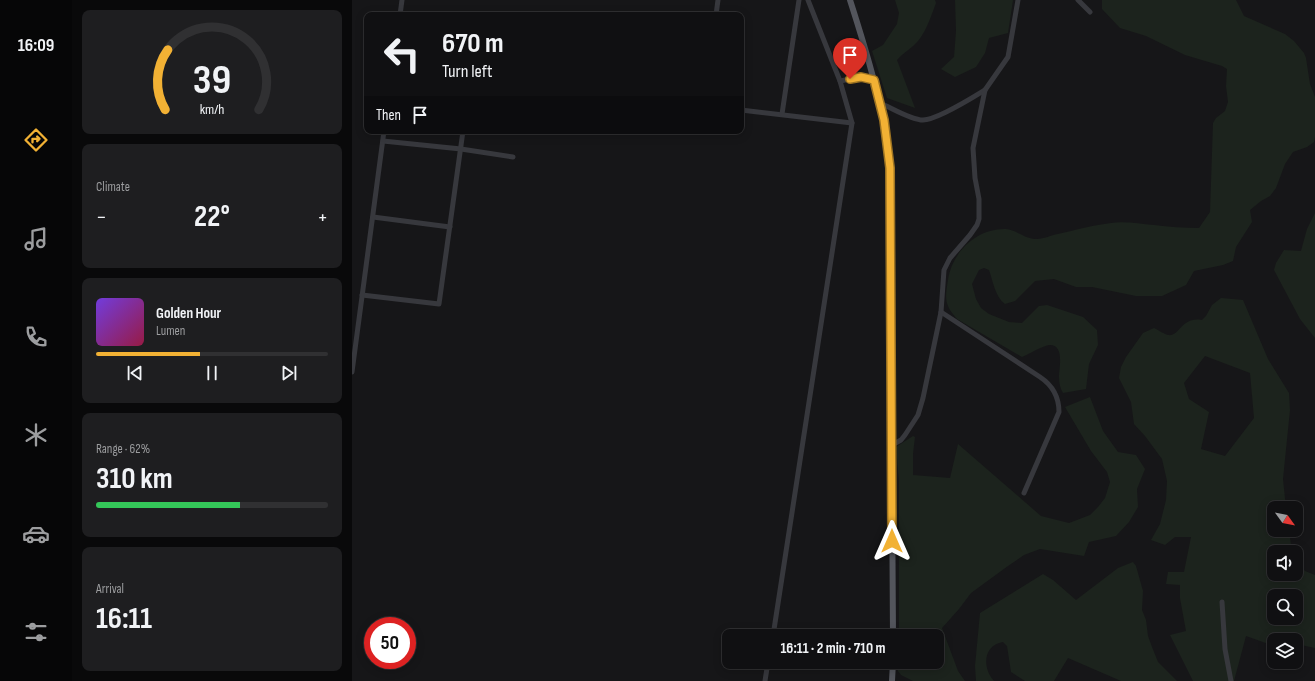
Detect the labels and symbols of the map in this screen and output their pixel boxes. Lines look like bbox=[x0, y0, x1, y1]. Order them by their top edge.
pin bbox=[833, 38, 867, 79]
north arrow bbox=[1267, 501, 1303, 537]
position arrow bbox=[871, 520, 913, 562]
speed limit sign: 50 bbox=[364, 617, 416, 669]

